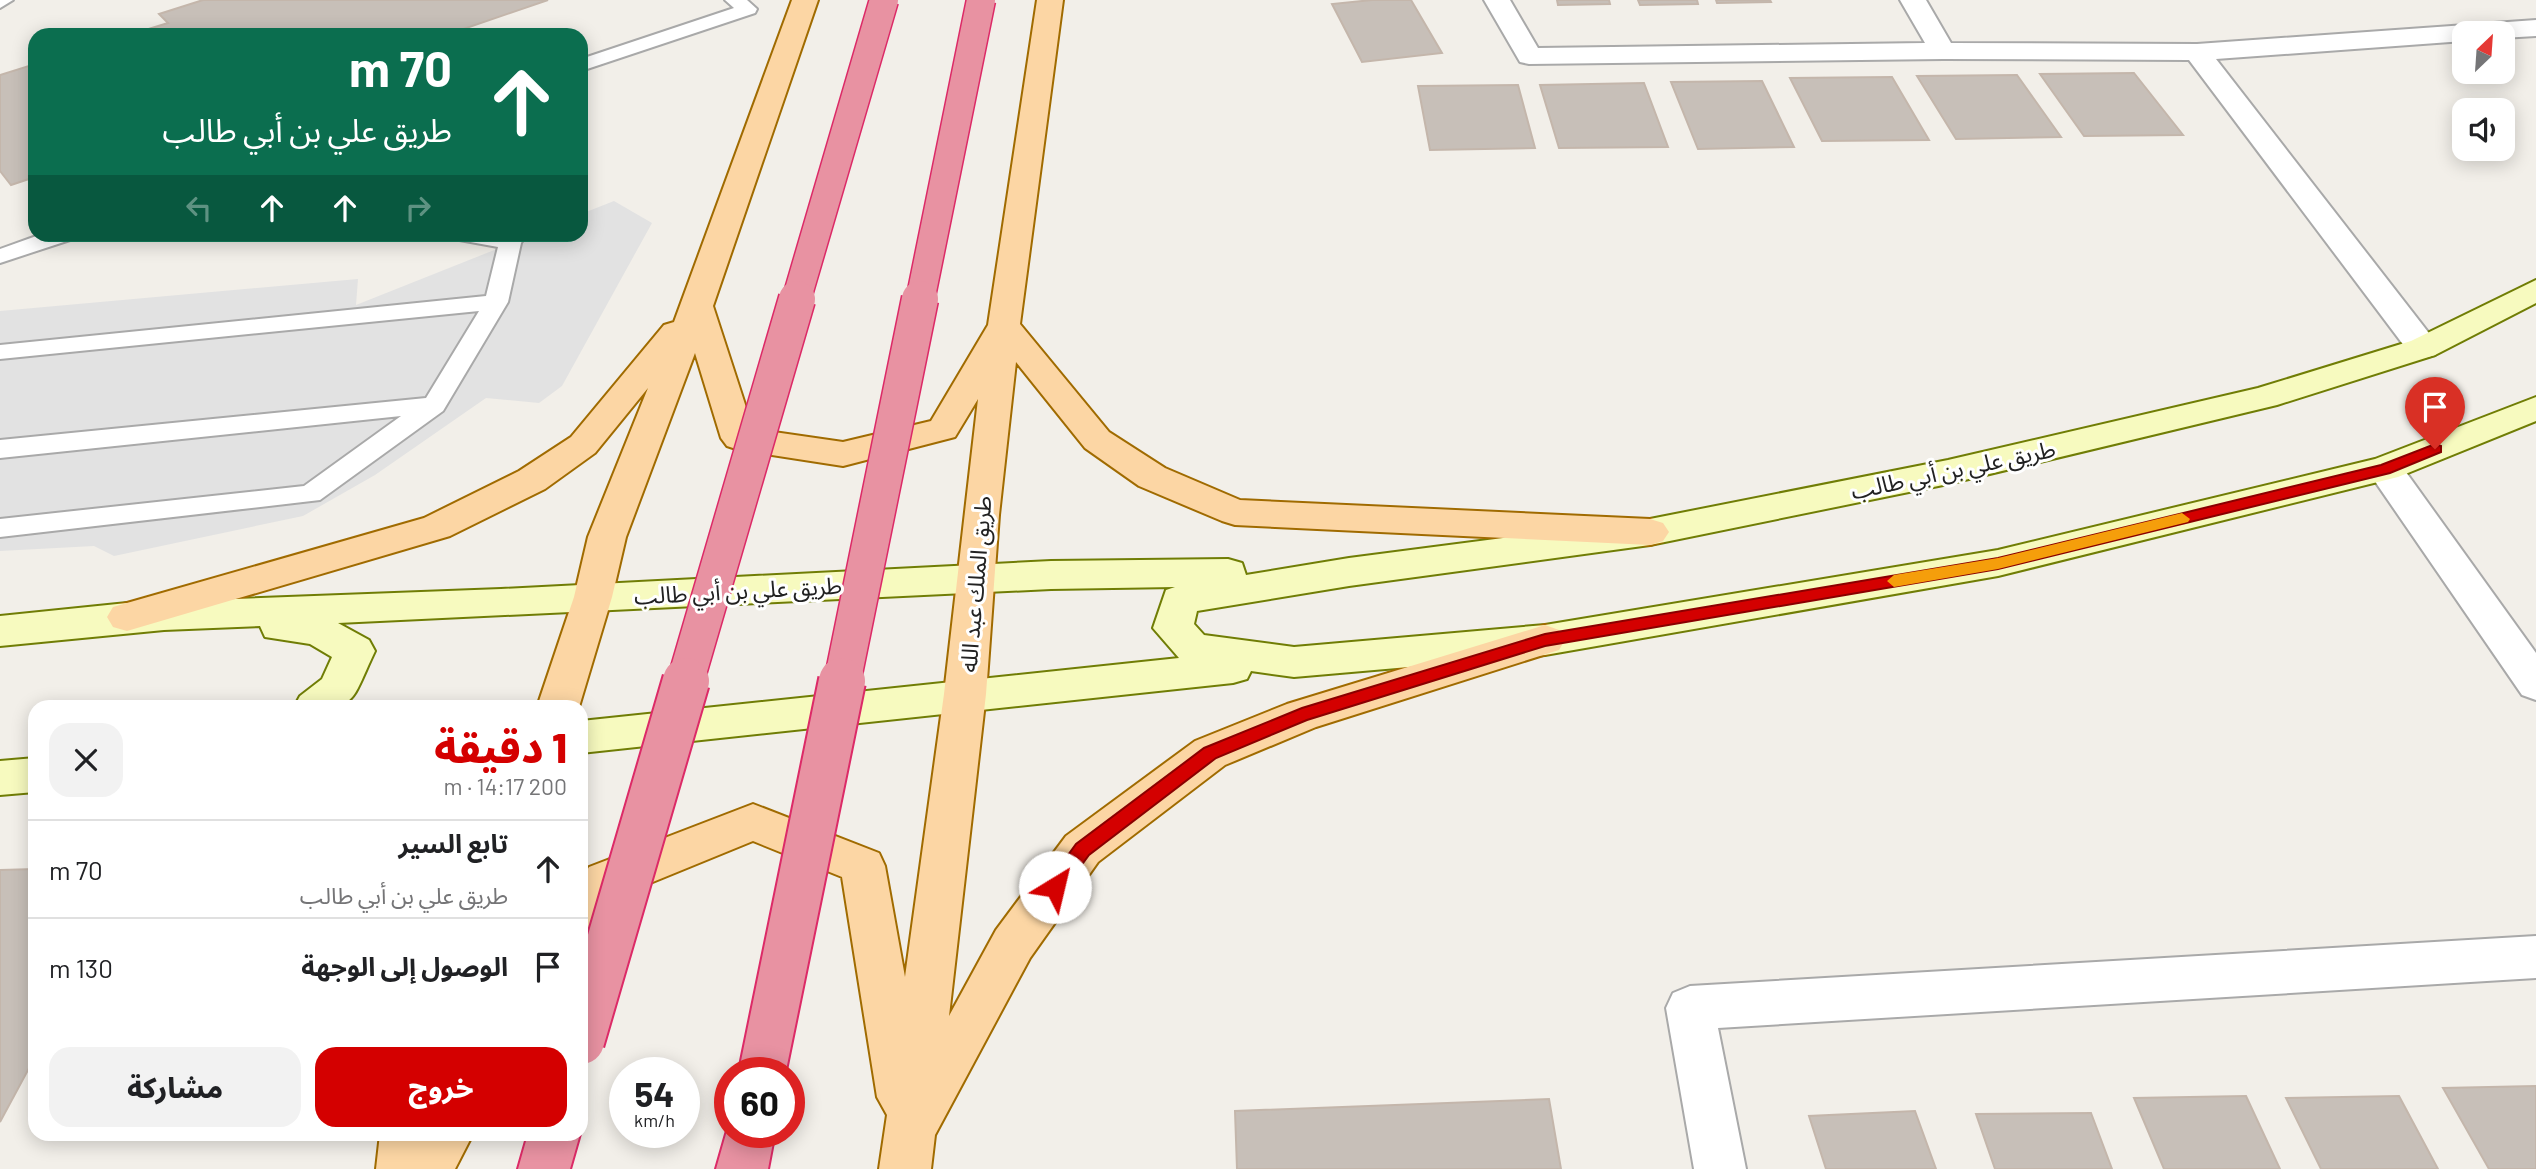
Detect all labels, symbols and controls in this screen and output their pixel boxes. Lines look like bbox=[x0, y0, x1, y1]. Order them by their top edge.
north arrow bbox=[2452, 21, 2515, 84]
map controls bbox=[2452, 21, 2515, 161]
text: 70 m bbox=[349, 38, 452, 97]
icon: ahead bbox=[476, 56, 567, 147]
button: sound bbox=[2452, 98, 2515, 161]
text: طريق علي بن أبي طالب bbox=[162, 110, 452, 148]
icon: left bbox=[180, 189, 218, 227]
icon: ahead bbox=[253, 189, 291, 227]
icon: ahead bbox=[326, 189, 364, 227]
icon: right bbox=[399, 189, 437, 227]
pin bbox=[2405, 377, 2465, 449]
icon: arrive bbox=[2416, 388, 2454, 426]
street label: طريق علي بن أبي طالب bbox=[1848, 434, 2059, 509]
street label: طريق الملك عبد الله bbox=[953, 494, 998, 674]
street label: طريق علي بن أبي طالب bbox=[633, 571, 843, 614]
text: 1 دقيقة bbox=[434, 721, 567, 771]
button: close bbox=[49, 723, 123, 797]
text: 200 m · 14:17 bbox=[444, 772, 567, 800]
text: تابع السير bbox=[398, 827, 508, 858]
icon: ahead bbox=[529, 850, 567, 888]
position arrow bbox=[1018, 850, 1092, 924]
text: 70 m bbox=[49, 854, 103, 885]
text: طريق علي بن أبي طالب bbox=[300, 881, 508, 909]
icon: arrive bbox=[529, 948, 567, 986]
text: الوصول إلى الوجهة bbox=[301, 950, 508, 981]
text: 130 m bbox=[49, 952, 113, 983]
button: مشاركة bbox=[49, 1047, 301, 1127]
button: خروج bbox=[315, 1047, 567, 1127]
speed limit sign: 60 bbox=[714, 1057, 805, 1148]
text: 54 bbox=[634, 1072, 675, 1114]
text: km/h bbox=[634, 1109, 675, 1131]

